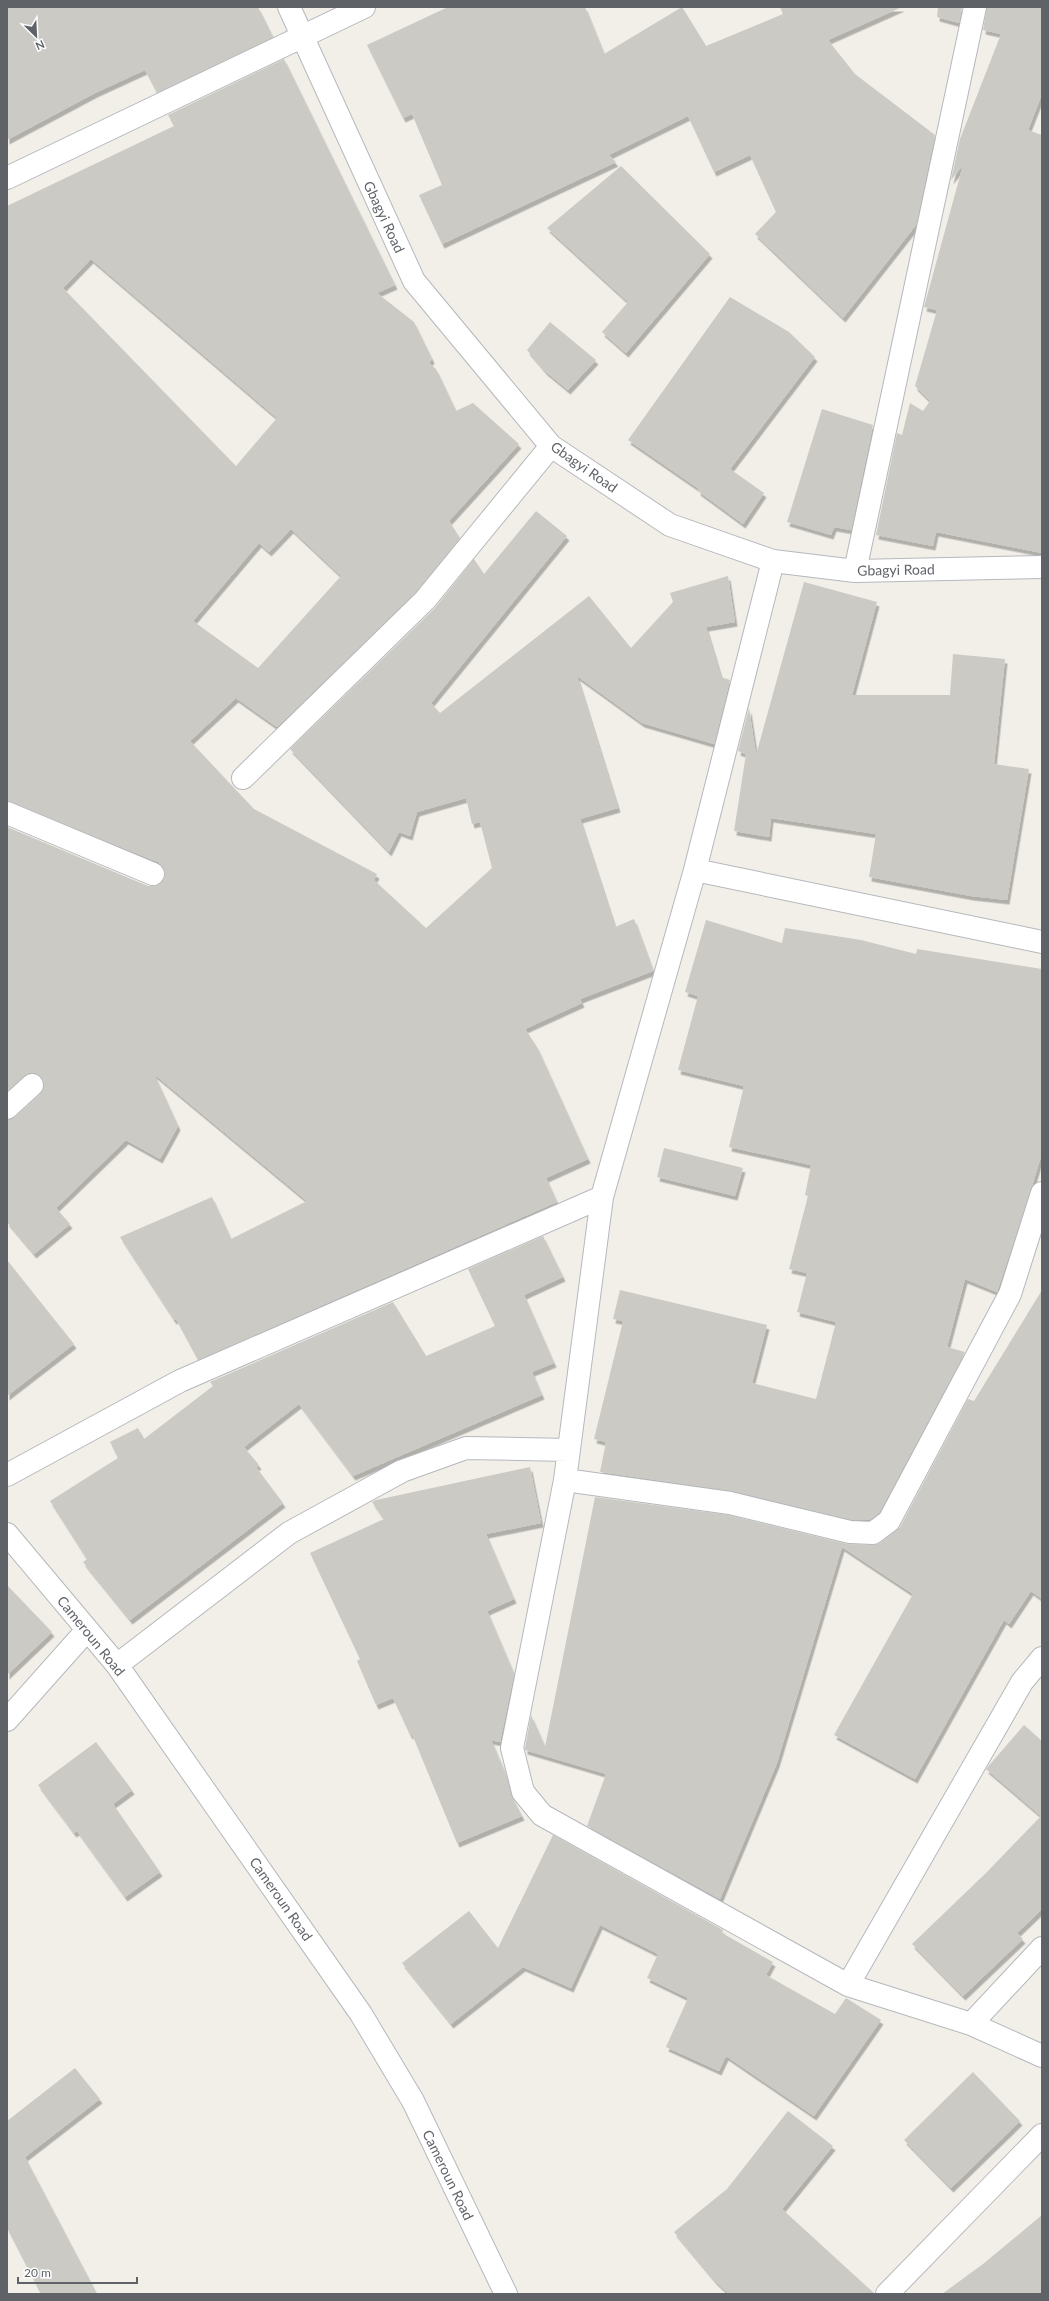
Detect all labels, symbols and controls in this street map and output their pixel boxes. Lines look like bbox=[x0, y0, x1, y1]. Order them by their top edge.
north arrow bbox=[16, 16, 56, 56]
text: N bbox=[34, 38, 47, 53]
street label: Gbagyi Road bbox=[360, 178, 409, 255]
street label: Gbagyi Road bbox=[548, 437, 621, 496]
street label: Gbagyi Road bbox=[857, 560, 935, 579]
street label: Cameroun Road bbox=[54, 1592, 129, 1679]
street label: Cameroun Road bbox=[246, 1854, 317, 1944]
street label: Cameroun Road bbox=[419, 2127, 478, 2223]
scale bar bbox=[18, 2259, 137, 2285]
text: 20 m bbox=[24, 2265, 51, 2280]

